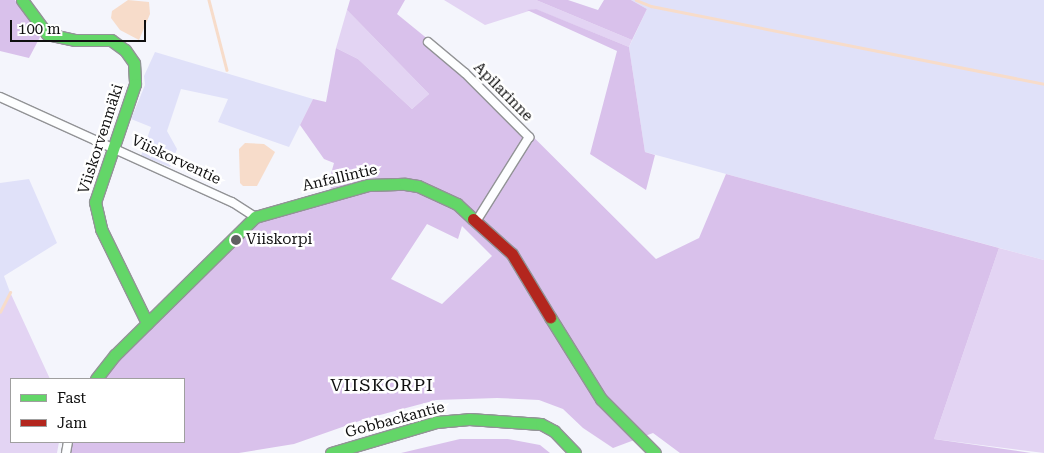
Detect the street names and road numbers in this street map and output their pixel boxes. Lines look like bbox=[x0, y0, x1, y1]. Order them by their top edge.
street label: Apilarinne bbox=[470, 59, 536, 125]
street label: Viiskorvenmäki bbox=[75, 82, 127, 196]
street label: Viiskorventie bbox=[128, 131, 224, 189]
street label: Anfallintie bbox=[301, 161, 379, 195]
street label: Gobbackantie bbox=[343, 398, 447, 442]

